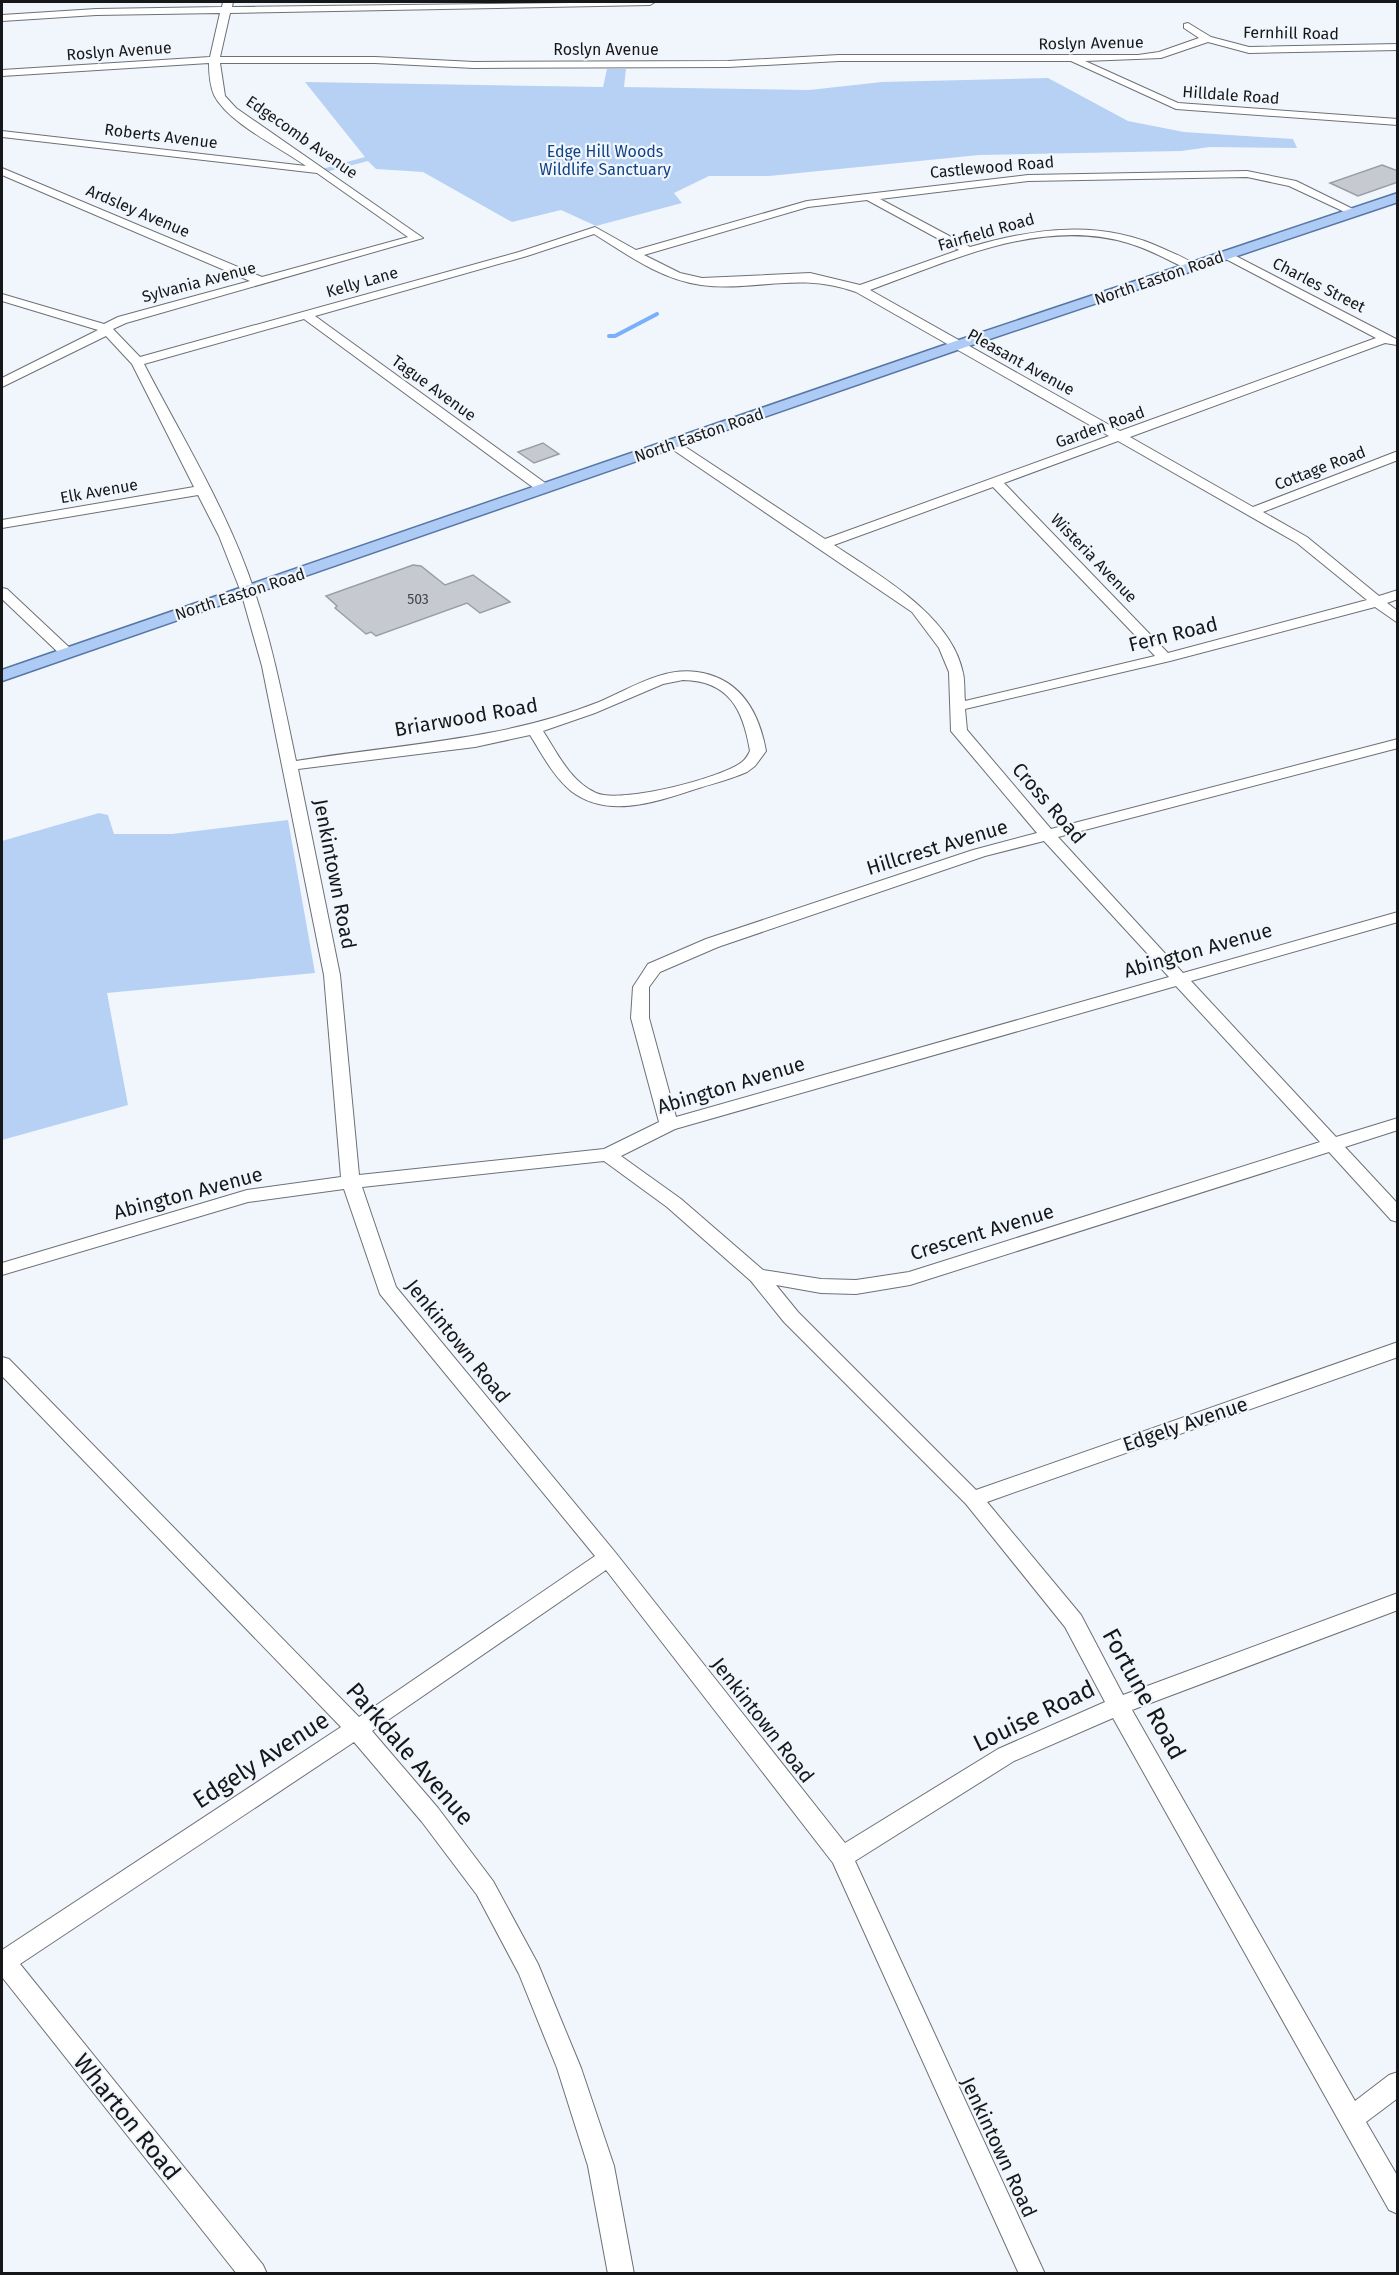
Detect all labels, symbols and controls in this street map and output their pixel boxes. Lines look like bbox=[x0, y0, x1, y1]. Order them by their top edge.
street label: Fernhill Road bbox=[1243, 23, 1339, 43]
street label: Roslyn Avenue bbox=[1038, 33, 1144, 53]
street label: Roslyn Avenue bbox=[66, 38, 172, 64]
street label: Roslyn Avenue bbox=[553, 40, 659, 59]
street label: Hilldale Road bbox=[1182, 82, 1280, 108]
street label: Edgecomb Avenue bbox=[243, 91, 361, 183]
street label: Roberts Avenue bbox=[103, 120, 219, 152]
park label: Edge Hill Woods Wildlife Sanctuary bbox=[539, 142, 671, 179]
street label: Castlewood Road bbox=[929, 152, 1055, 182]
street label: Ardsley Avenue bbox=[83, 181, 193, 241]
street label: Fairfield Road bbox=[936, 209, 1036, 255]
street label: North Easton Road bbox=[1092, 247, 1226, 309]
street label: Charles Street bbox=[1269, 253, 1369, 317]
street label: Sylvania Avenue bbox=[140, 258, 258, 306]
street label: Kelly Lane bbox=[324, 263, 400, 301]
street label: Pleasant Avenue bbox=[964, 325, 1078, 399]
street label: Tague Avenue bbox=[388, 351, 480, 425]
street label: Garden Road bbox=[1053, 402, 1147, 452]
street label: North Easton Road bbox=[632, 404, 766, 466]
street label: Cottage Road bbox=[1272, 442, 1368, 494]
street label: Elk Avenue bbox=[59, 475, 139, 507]
street label: Wisteria Avenue bbox=[1047, 510, 1141, 606]
street label: North Easton Road bbox=[173, 564, 307, 624]
house number: 503 bbox=[407, 591, 429, 608]
street label: Fern Road bbox=[1126, 611, 1220, 657]
street label: Briarwood Road bbox=[392, 693, 540, 741]
street label: Cross Road bbox=[1007, 758, 1091, 848]
street label: Jenkintown Road bbox=[309, 797, 361, 951]
street label: Hillcrest Avenue bbox=[863, 814, 1011, 880]
street label: Abington Avenue bbox=[1121, 917, 1275, 983]
street label: Abington Avenue bbox=[654, 1051, 808, 1119]
street label: Abington Avenue bbox=[111, 1162, 265, 1224]
street label: Crescent Avenue bbox=[907, 1199, 1057, 1265]
street label: Jenkintown Road bbox=[401, 1274, 515, 1408]
street label: Edgely Avenue bbox=[1119, 1391, 1251, 1457]
street label: Fortune Road bbox=[1096, 1623, 1192, 1765]
street label: Jenkintown Road bbox=[707, 1653, 819, 1787]
street label: Louise Road bbox=[968, 1674, 1100, 1758]
street label: Parkdale Avenue bbox=[340, 1677, 480, 1831]
street label: Edgely Avenue bbox=[188, 1706, 334, 1814]
street label: Wharton Road bbox=[68, 2048, 186, 2186]
street label: Jenkintown Road bbox=[956, 2073, 1042, 2221]

